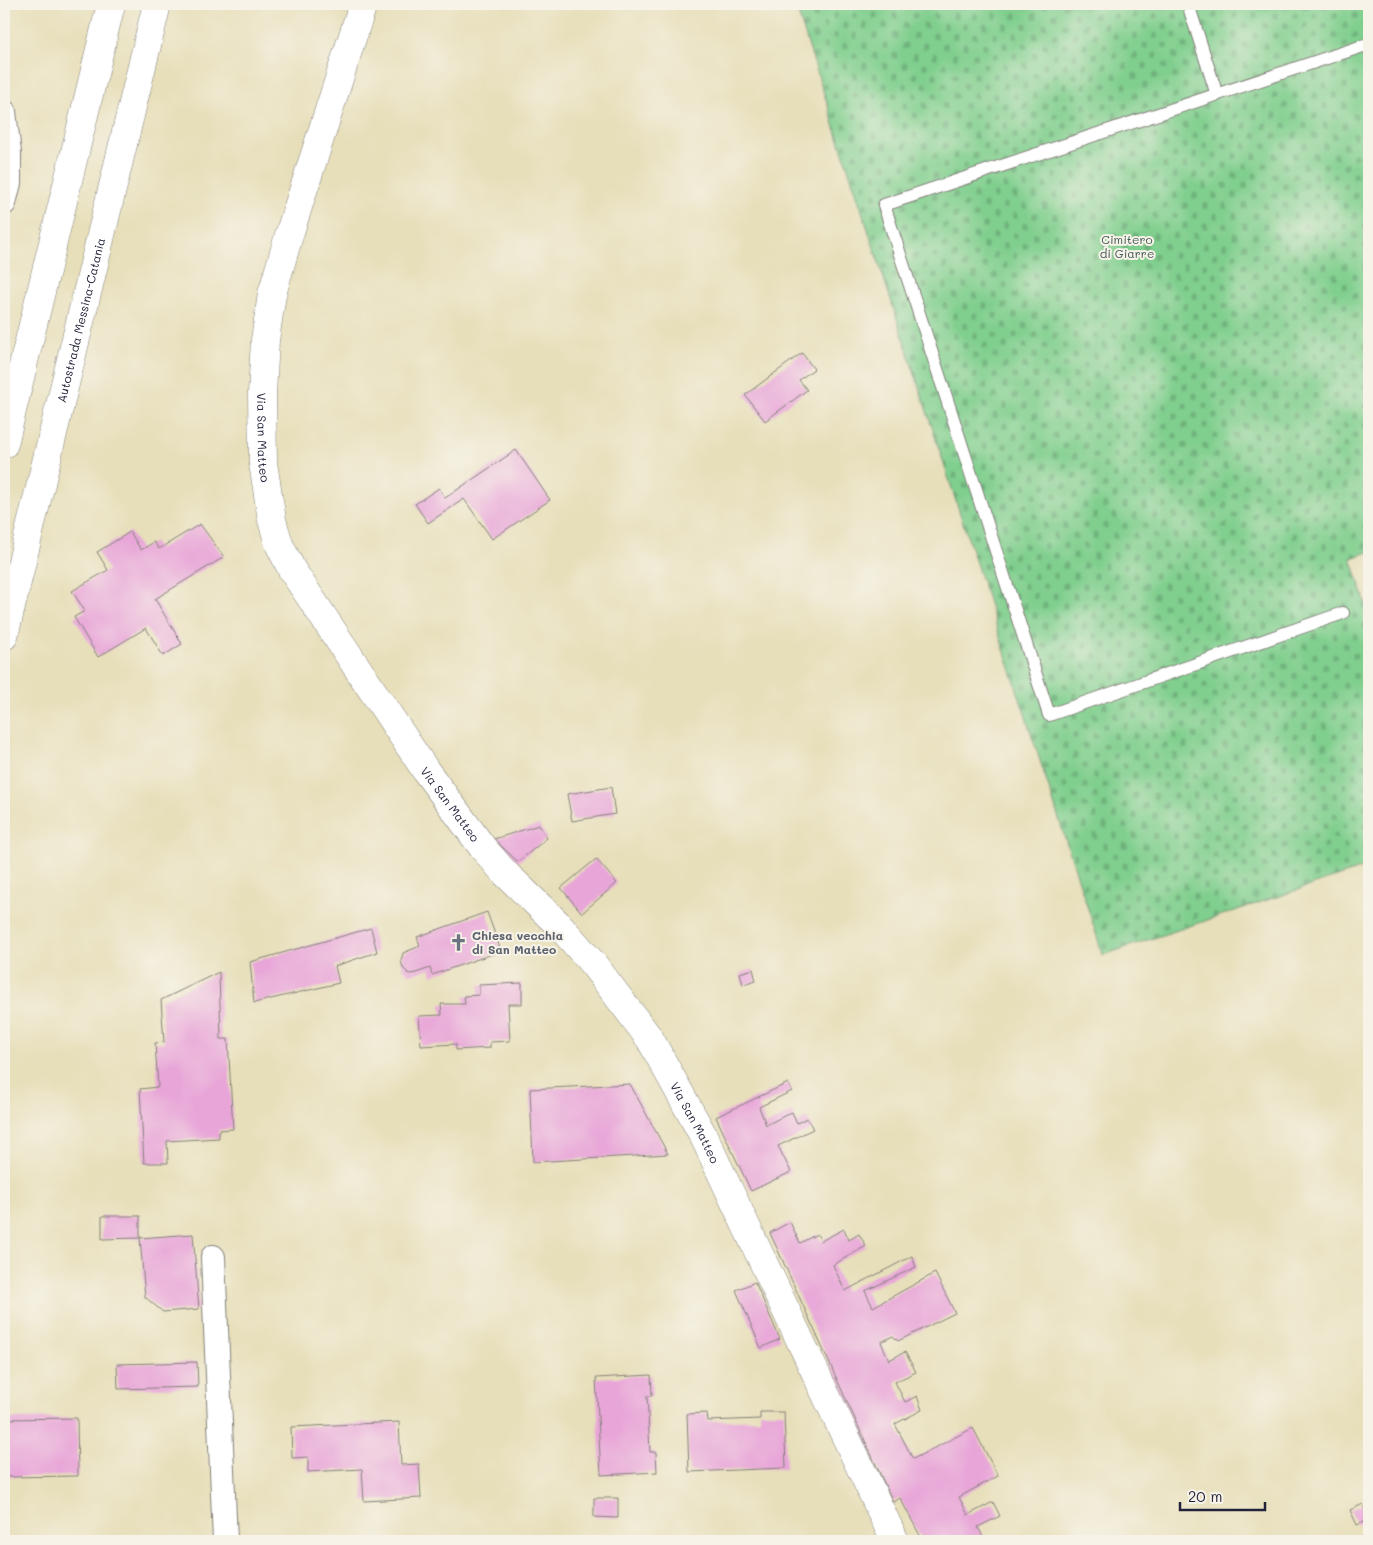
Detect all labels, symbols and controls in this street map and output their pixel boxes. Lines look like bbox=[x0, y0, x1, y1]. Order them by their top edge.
park label: Cimitero di Giarre bbox=[1100, 231, 1154, 261]
street label: Autostrada Messina-Catania bbox=[53, 236, 108, 404]
street label: Via San Matteo bbox=[254, 392, 274, 483]
street label: Via San Matteo bbox=[417, 763, 484, 845]
place label: Chiesa vecchia di San Matteo bbox=[472, 927, 563, 957]
church icon: Chiesa vecchia di San Matteo bbox=[448, 932, 468, 952]
street label: Via San Matteo bbox=[667, 1079, 723, 1166]
scale bar bbox=[1180, 1480, 1266, 1512]
text: 20 m bbox=[1188, 1486, 1222, 1506]

